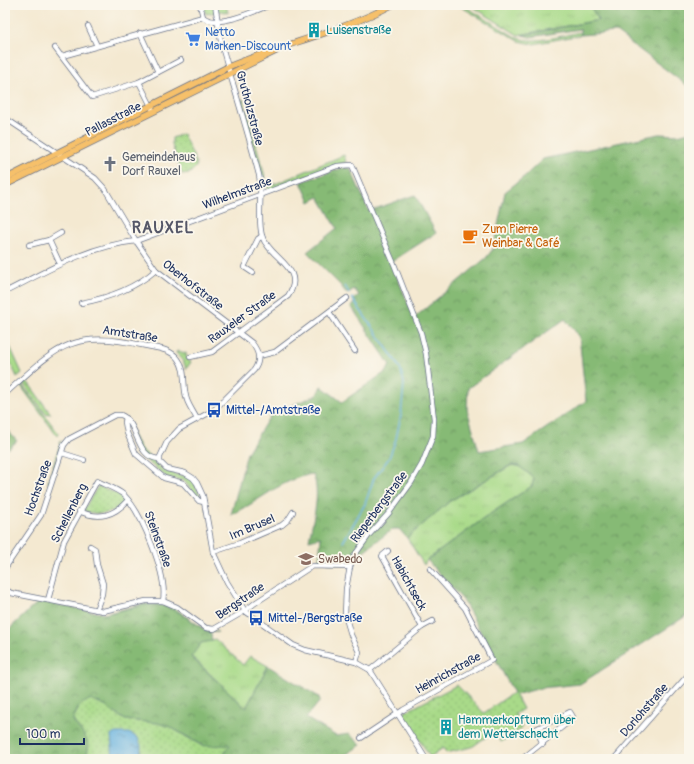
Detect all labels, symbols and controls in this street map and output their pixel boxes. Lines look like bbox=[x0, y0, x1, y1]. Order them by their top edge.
building icon: Luisenstraße bbox=[305, 21, 323, 39]
place label: Luisenstraße bbox=[326, 23, 391, 38]
place label: Netto Marken-Discount bbox=[205, 25, 291, 54]
supermarket icon: Netto Marken-Discount bbox=[184, 30, 202, 48]
street label: Grutholzstraße bbox=[232, 69, 267, 147]
street label: Pallasstraße bbox=[83, 99, 144, 140]
place label: Gemeindehaus Dorf Rauxel bbox=[122, 150, 196, 179]
church icon: Gemeindehaus Dorf Rauxel bbox=[101, 155, 119, 173]
street label: Wilhelmstraße bbox=[200, 174, 274, 213]
district label: RAUXEL bbox=[132, 218, 194, 238]
place label: Zum Pierre Weinbar & Café bbox=[482, 222, 560, 251]
cafe icon: Zum Pierre Weinbar & Café bbox=[461, 227, 479, 245]
street label: Oberhofstraße bbox=[159, 257, 226, 314]
street label: Rauxeler Straße bbox=[205, 288, 279, 347]
street label: Amtstraße bbox=[101, 323, 159, 346]
bus stop icon: Mittel-/Amtstraße bbox=[205, 401, 223, 419]
place label: Mittel-/Amtstraße bbox=[226, 403, 320, 418]
street label: Hochstraße bbox=[21, 458, 56, 518]
street label: Rieperbergstraße bbox=[348, 469, 411, 546]
street label: Schellenberg bbox=[48, 481, 91, 546]
street label: Steinstraße bbox=[140, 509, 175, 569]
street label: Im Brusel bbox=[227, 511, 277, 544]
school or university icon: Swabedo bbox=[297, 550, 315, 568]
place label: Swabedo bbox=[318, 552, 363, 567]
street label: Habichtseck bbox=[387, 553, 430, 613]
street label: Bergstraße bbox=[213, 580, 268, 623]
bus stop icon: Mittel-/Bergstraße bbox=[247, 609, 265, 627]
place label: Mittel-/Bergstraße bbox=[268, 611, 362, 626]
street label: Heinrichstraße bbox=[413, 649, 484, 698]
street label: Dorlohstraße bbox=[617, 681, 672, 740]
place label: Hammerkopfturm über dem Wetterschacht bbox=[458, 713, 576, 742]
building icon: Hammerkopfturm über dem Wetterschacht bbox=[437, 718, 455, 736]
scale bar bbox=[20, 720, 84, 746]
text: 100 m bbox=[26, 727, 61, 742]

